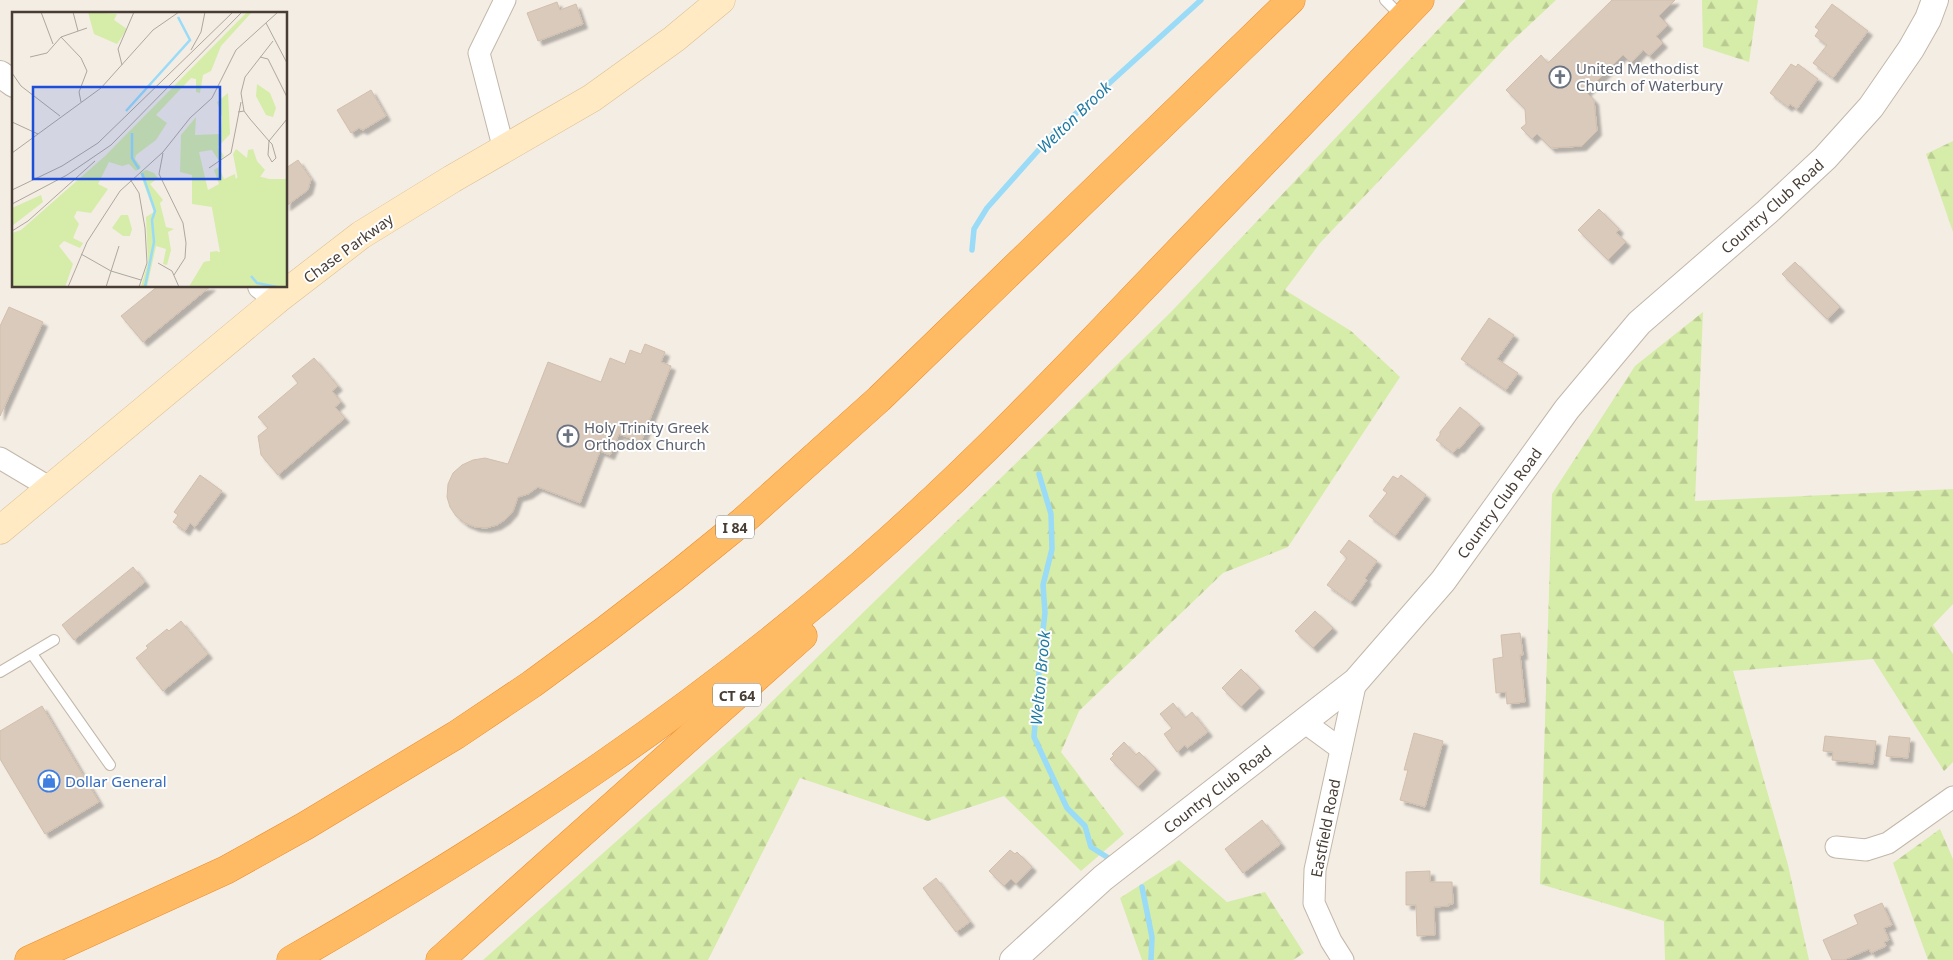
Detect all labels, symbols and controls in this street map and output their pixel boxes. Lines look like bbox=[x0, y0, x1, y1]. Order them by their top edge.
inset map bbox=[12, 12, 288, 288]
place label: United Methodist Church of Waterbury bbox=[1576, 58, 1723, 95]
church icon: United Methodist Church of Waterbury bbox=[1548, 65, 1572, 89]
water label: Welton Brook bbox=[1032, 75, 1117, 158]
street label: Country Club Road bbox=[1716, 154, 1828, 258]
street label: Chase Parkway bbox=[299, 208, 397, 287]
place label: Holy Trinity Greek Orthodox Church bbox=[584, 417, 709, 454]
church icon: Holy Trinity Greek Orthodox Church bbox=[556, 424, 580, 448]
street label: Country Club Road bbox=[1452, 444, 1546, 562]
road number: I 84 bbox=[716, 516, 754, 538]
water label: Welton Brook bbox=[1025, 629, 1055, 726]
road number: CT 64 bbox=[713, 684, 761, 706]
street label: Country Club Road bbox=[1159, 740, 1275, 838]
shop icon: Dollar General bbox=[37, 769, 61, 793]
place label: Dollar General bbox=[65, 771, 167, 791]
street label: Eastfield Road bbox=[1306, 777, 1344, 879]

